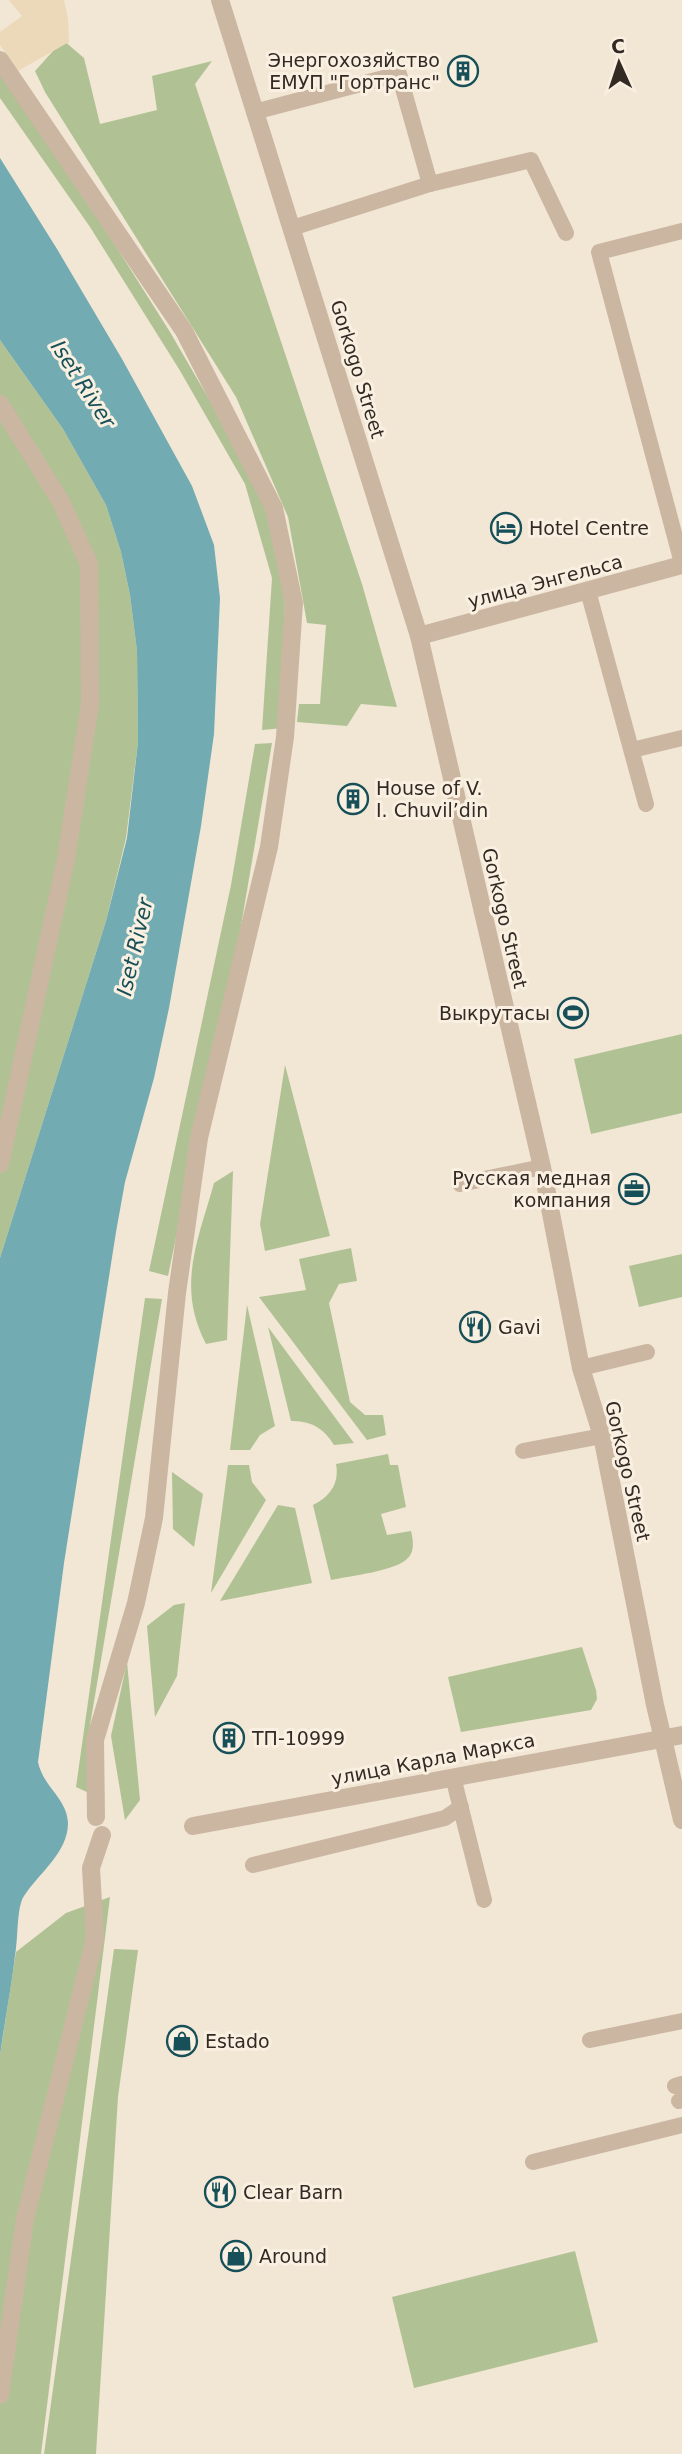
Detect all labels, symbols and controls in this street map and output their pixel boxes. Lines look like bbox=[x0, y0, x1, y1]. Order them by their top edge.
north arrow bbox=[584, 28, 654, 98]
text: С bbox=[611, 35, 626, 57]
place label: Энергохозяйство ЕМУП "Гортранс" bbox=[268, 49, 440, 93]
building icon: Энергохозяйство ЕМУП "Гортранс" bbox=[446, 54, 480, 88]
street label: Gorkogo Street bbox=[326, 297, 390, 441]
water label: Iset River bbox=[46, 336, 121, 433]
hotel icon: Hotel Centre bbox=[489, 511, 523, 545]
place label: Hotel Centre bbox=[529, 517, 649, 539]
street label: улица Энгельса bbox=[465, 550, 625, 612]
place label: House of V. I. Chuvil’din bbox=[376, 777, 488, 821]
building icon: House of V. I. Chuvil’din bbox=[336, 782, 370, 816]
street label: Gorkogo Street bbox=[478, 846, 532, 990]
water label: Iset River bbox=[112, 895, 158, 998]
sports icon: Выкрутасы bbox=[556, 996, 590, 1030]
place label: Выкрутасы bbox=[439, 1002, 550, 1024]
place label: Русская медная компания bbox=[452, 1167, 611, 1211]
office icon: Русская медная компания bbox=[617, 1172, 651, 1206]
restaurant icon: Gavi bbox=[458, 1310, 492, 1344]
place label: Gavi bbox=[498, 1316, 541, 1338]
street label: Gorkogo Street bbox=[601, 1399, 655, 1543]
building icon: ТП-10999 bbox=[212, 1721, 246, 1755]
place label: ТП-10999 bbox=[251, 1727, 345, 1749]
street label: улица Карла Маркса bbox=[329, 1728, 537, 1790]
shop icon: Estado bbox=[165, 2024, 199, 2058]
place label: Estado bbox=[205, 2030, 270, 2052]
restaurant icon: Clear Barn bbox=[203, 2175, 237, 2209]
place label: Clear Barn bbox=[243, 2181, 343, 2203]
shop icon: Around bbox=[219, 2239, 253, 2273]
place label: Around bbox=[259, 2245, 327, 2267]

